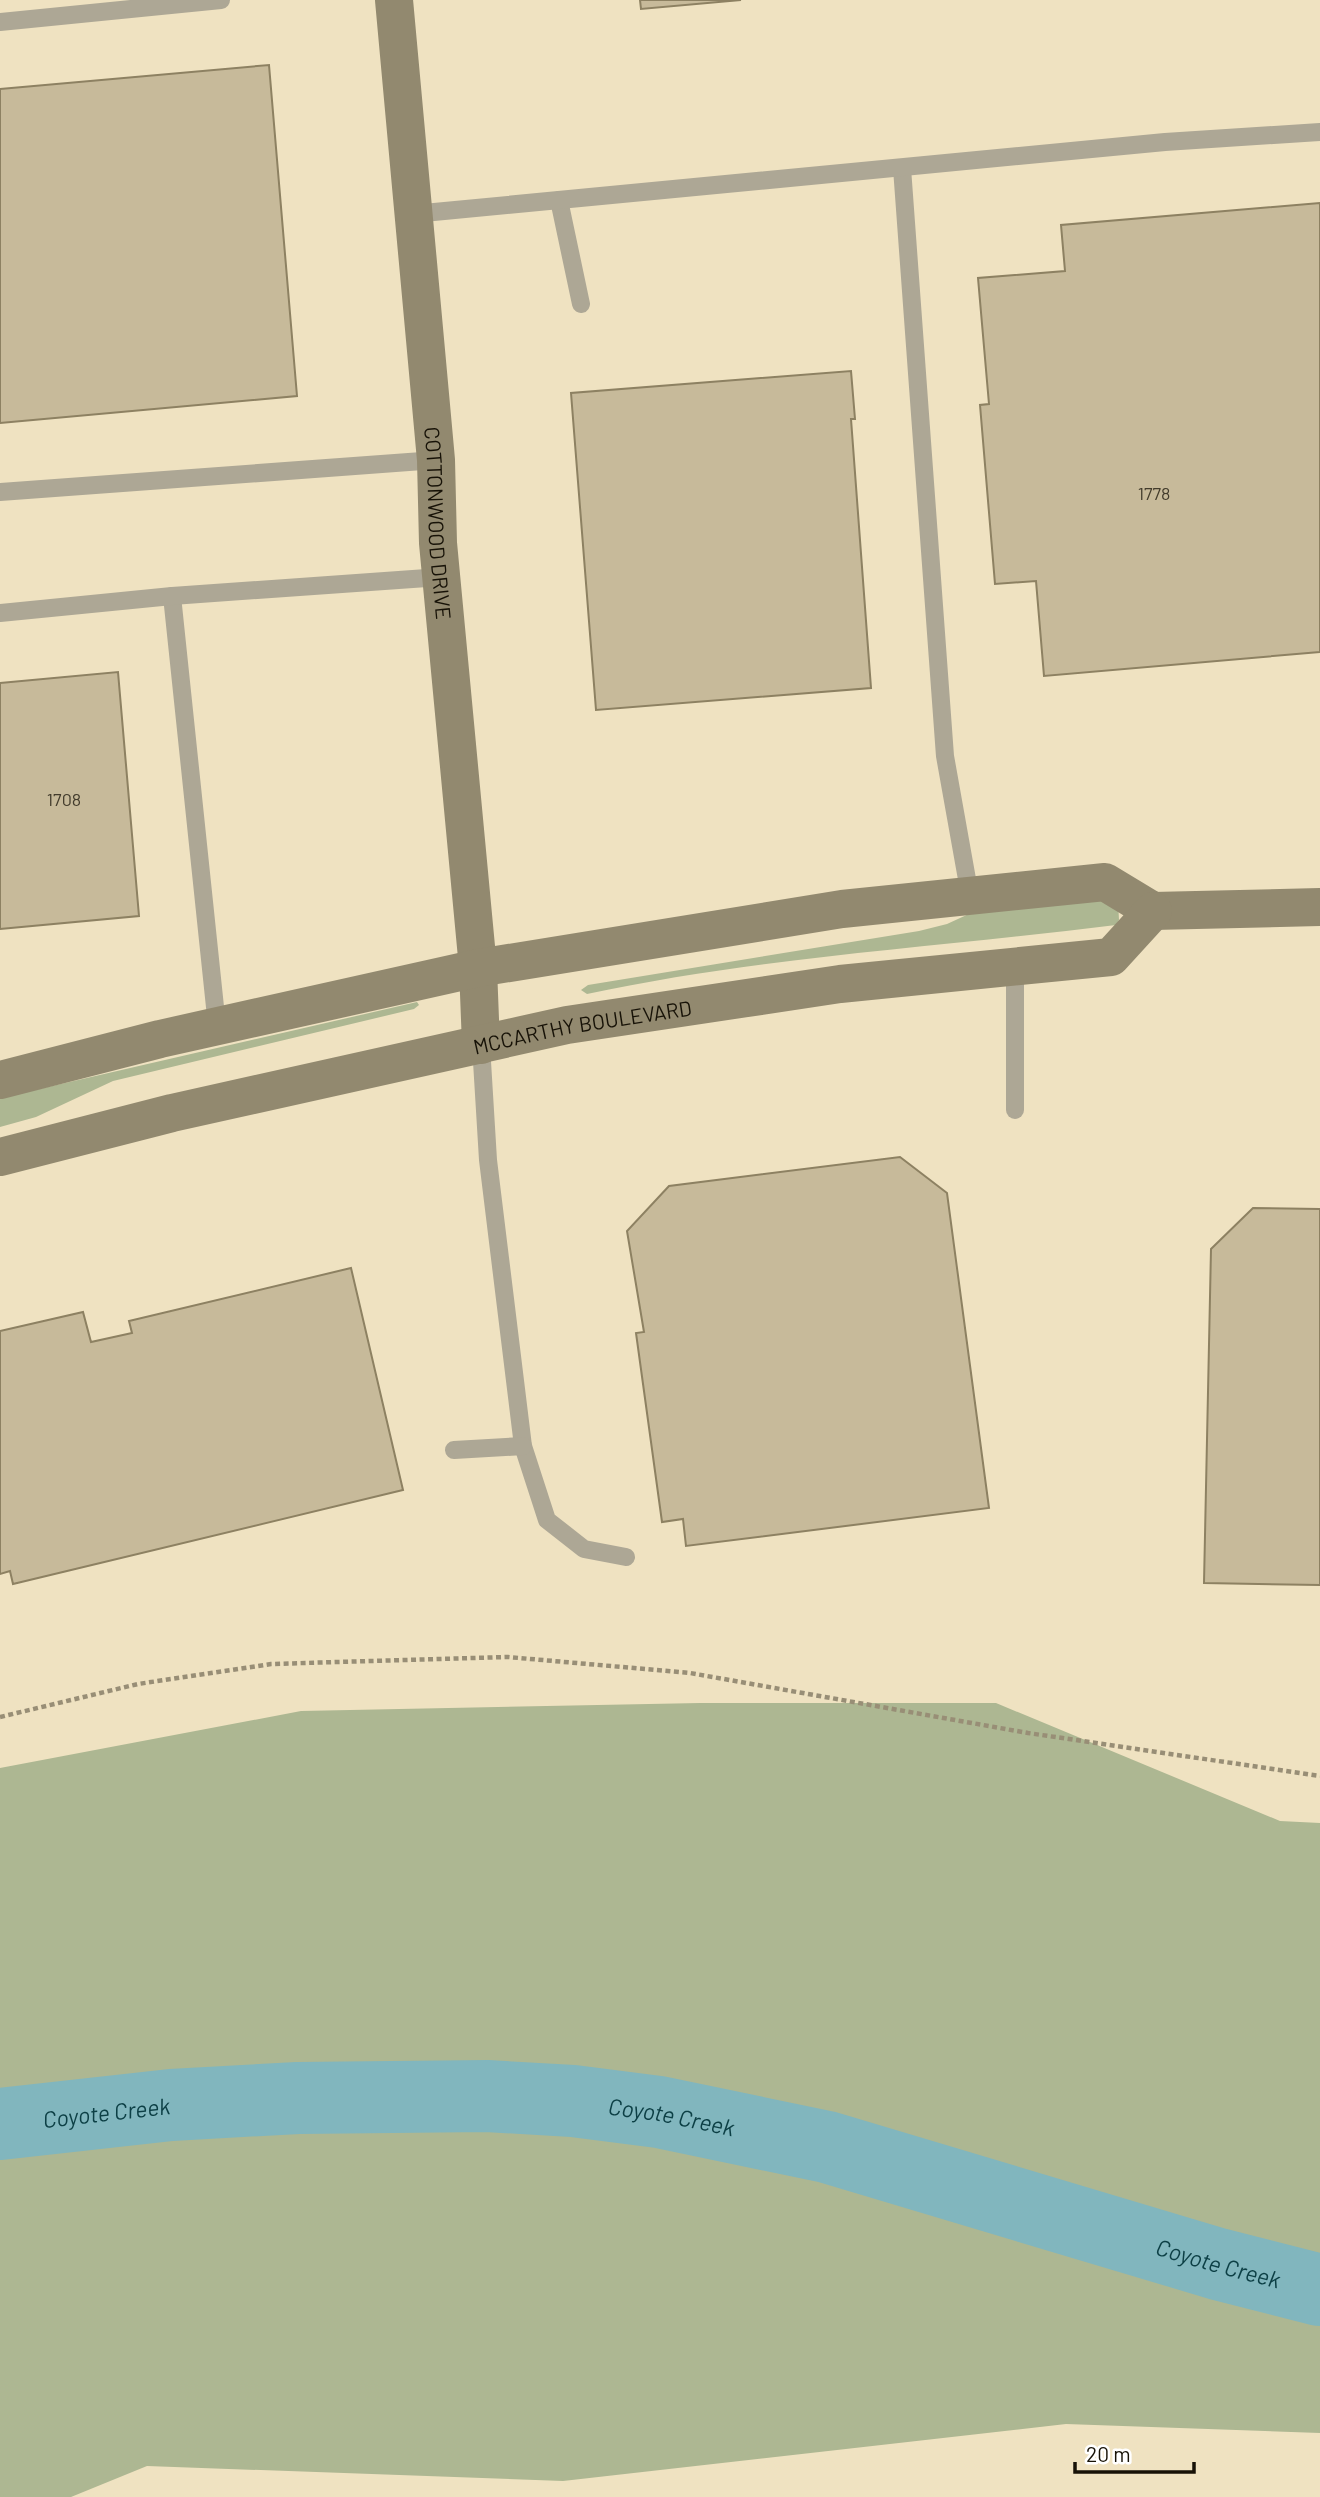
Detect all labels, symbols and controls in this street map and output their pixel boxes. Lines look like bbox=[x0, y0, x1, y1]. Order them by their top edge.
street label: COTTONWOOD DRIVE bbox=[421, 425, 458, 620]
house number: 1778 bbox=[1138, 482, 1170, 504]
house number: 1708 bbox=[47, 788, 81, 810]
street label: MCCARTHY BOULEVARD bbox=[471, 994, 693, 1058]
water label: Coyote Creek bbox=[41, 2091, 171, 2133]
water label: Coyote Creek bbox=[607, 2092, 737, 2141]
water label: Coyote Creek bbox=[1153, 2232, 1284, 2293]
scale bar bbox=[1075, 2430, 1194, 2474]
text: 20 m bbox=[1086, 2441, 1131, 2466]

